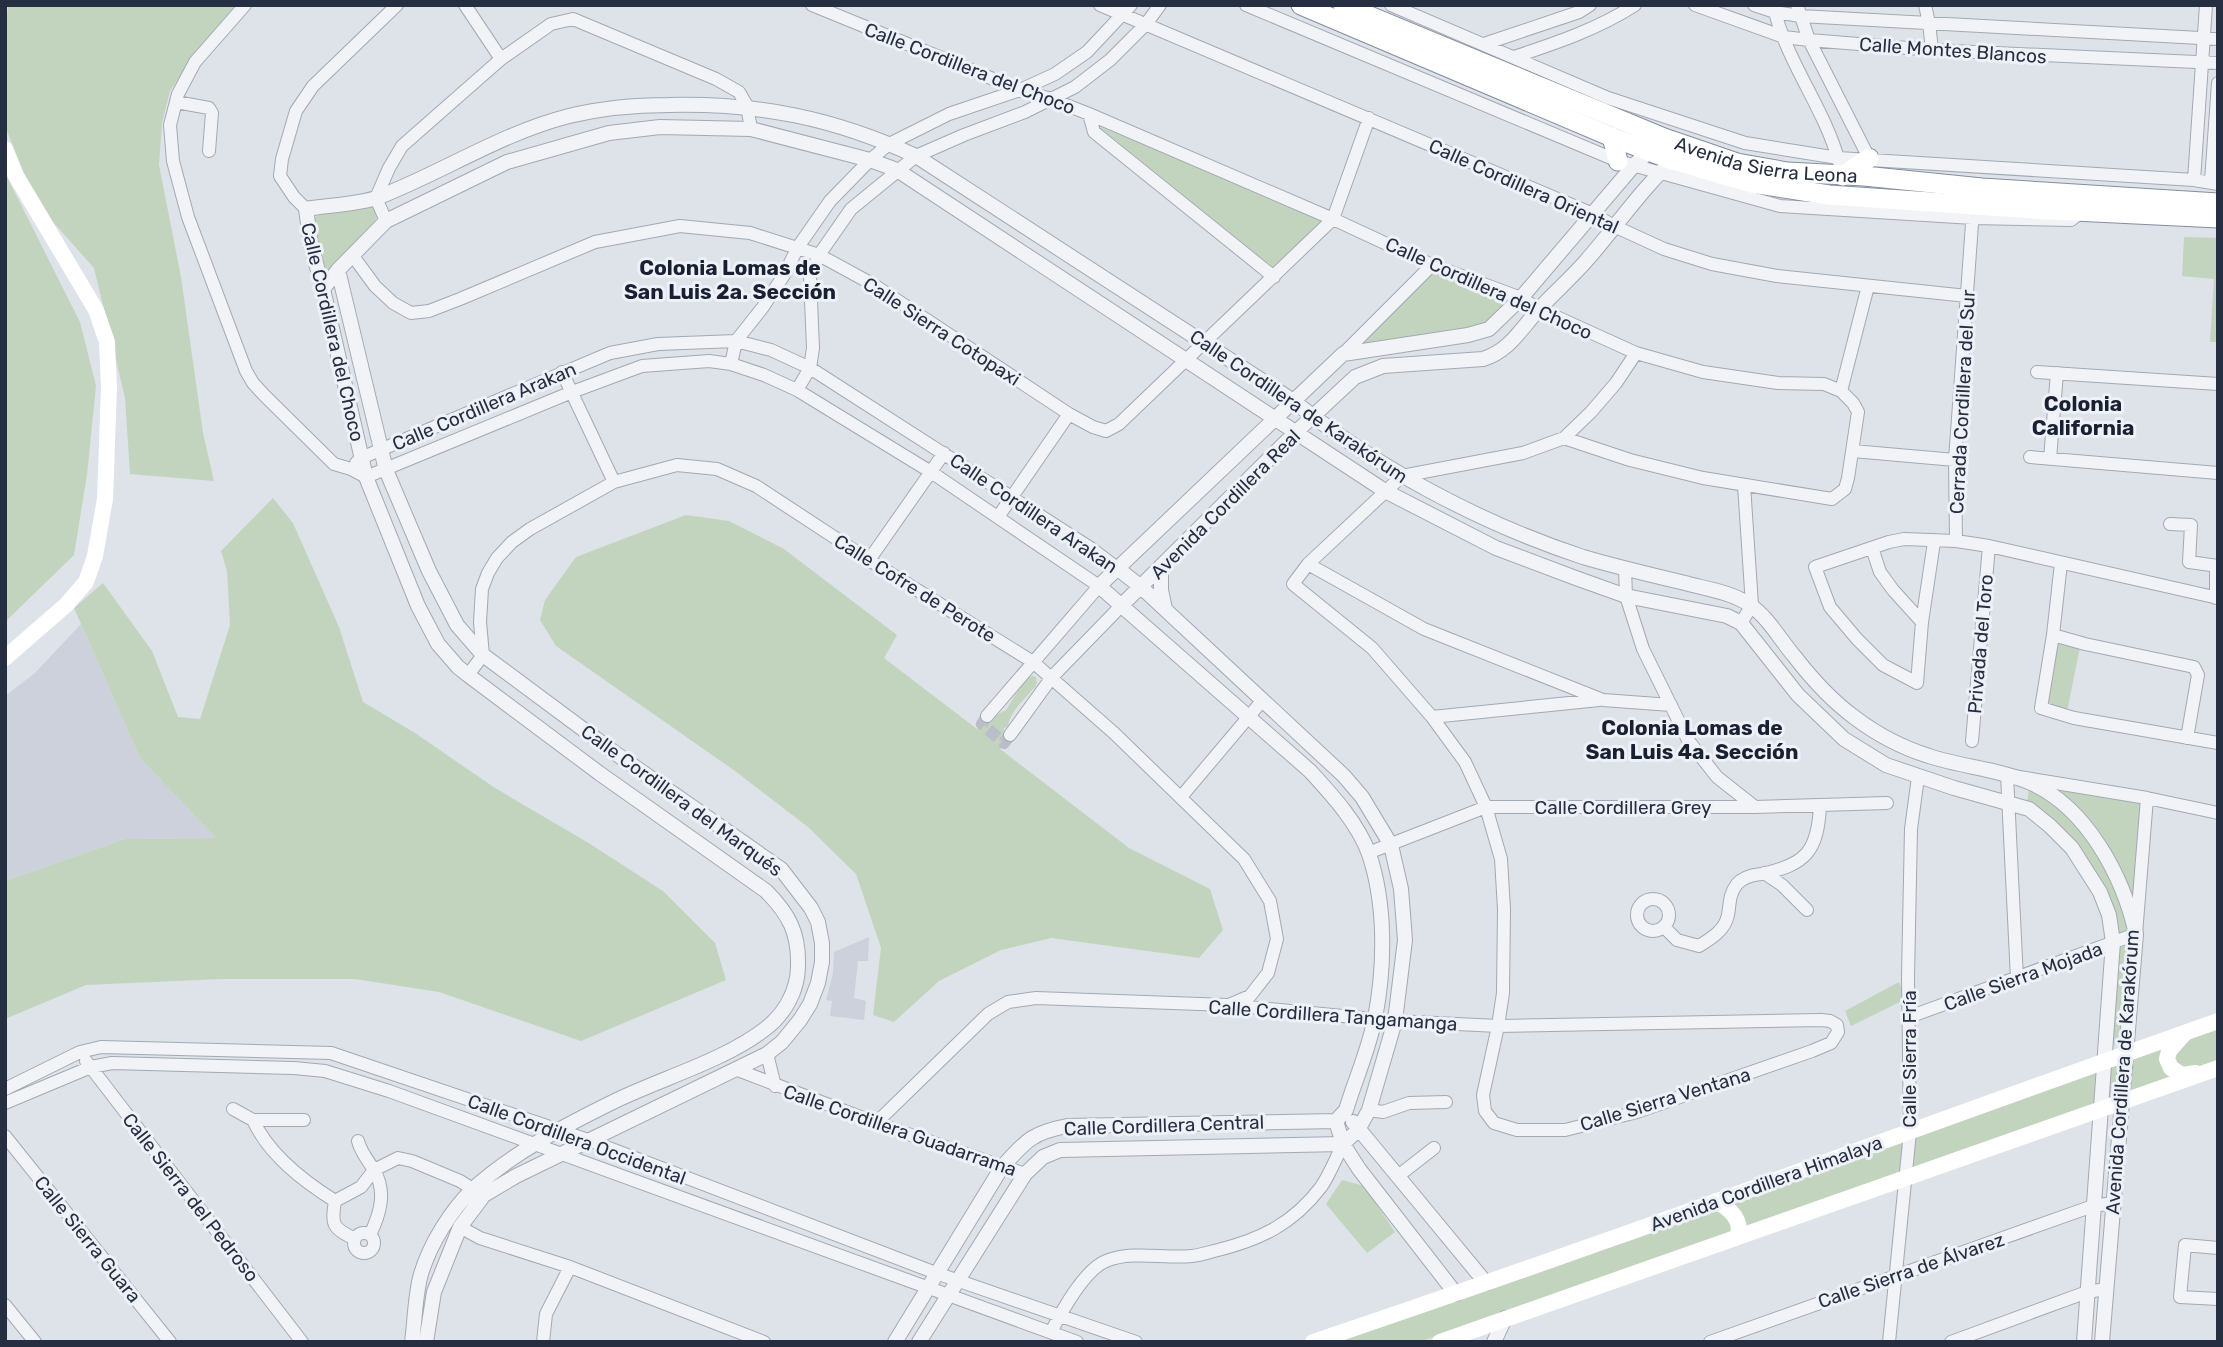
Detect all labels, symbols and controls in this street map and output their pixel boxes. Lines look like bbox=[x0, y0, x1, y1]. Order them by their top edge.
street label: Calle Cordillera del Choco bbox=[861, 18, 1078, 119]
street label: Calle Montes Blancos bbox=[1858, 32, 2047, 69]
street label: Avenida Sierra Leona bbox=[1672, 132, 1858, 188]
street label: Calle Cordillera Oriental bbox=[1425, 134, 1622, 239]
street label: Calle Cordillera del Choco bbox=[296, 220, 369, 444]
street label: Calle Cordillera del Choco bbox=[1382, 232, 1596, 345]
district label: Colonia Lomas de San Luis 2a. Sección bbox=[624, 255, 836, 304]
street label: Calle Sierra Cotopaxi bbox=[859, 272, 1025, 391]
street label: Cerrada Cordillera del Sur bbox=[1945, 288, 1980, 515]
street label: Calle Cordillera de Karakórum bbox=[1185, 325, 1412, 488]
street label: Calle Cordillera Arakan bbox=[389, 357, 580, 456]
district label: Colonia California bbox=[2032, 391, 2134, 440]
street label: Avenida Cordillera Real bbox=[1146, 425, 1305, 584]
street label: Calle Cordillera Arakan bbox=[945, 449, 1122, 578]
street label: Calle Cofre de Perote bbox=[830, 529, 1000, 647]
street label: Privada del Toro bbox=[1963, 573, 1998, 715]
district label: Colonia Lomas de San Luis 4a. Sección bbox=[1586, 715, 1798, 764]
street label: Calle Cordillera del Marqués bbox=[577, 720, 787, 881]
street label: Calle Cordillera Grey bbox=[1535, 796, 1711, 819]
street label: Avenida Cordillera de Karakórum bbox=[2101, 929, 2144, 1215]
street label: Calle Sierra Mojada bbox=[1941, 937, 2106, 1016]
street label: Calle Sierra Fría bbox=[1898, 990, 1921, 1128]
street label: Calle Cordillera Tangamanga bbox=[1208, 995, 1458, 1036]
street label: Calle Sierra Ventana bbox=[1577, 1063, 1753, 1136]
street label: Calle Cordillera Guadarrama bbox=[780, 1080, 1019, 1181]
street label: Calle Cordillera Occidental bbox=[465, 1089, 689, 1190]
street label: Calle Sierra del Pedroso bbox=[118, 1108, 264, 1286]
street label: Calle Cordillera Central bbox=[1063, 1111, 1265, 1140]
street label: Avenida Cordillera Himalaya bbox=[1647, 1131, 1885, 1236]
street label: Calle Sierra Guara bbox=[29, 1171, 146, 1307]
street label: Calle Sierra de Álvarez bbox=[1815, 1228, 2007, 1313]

